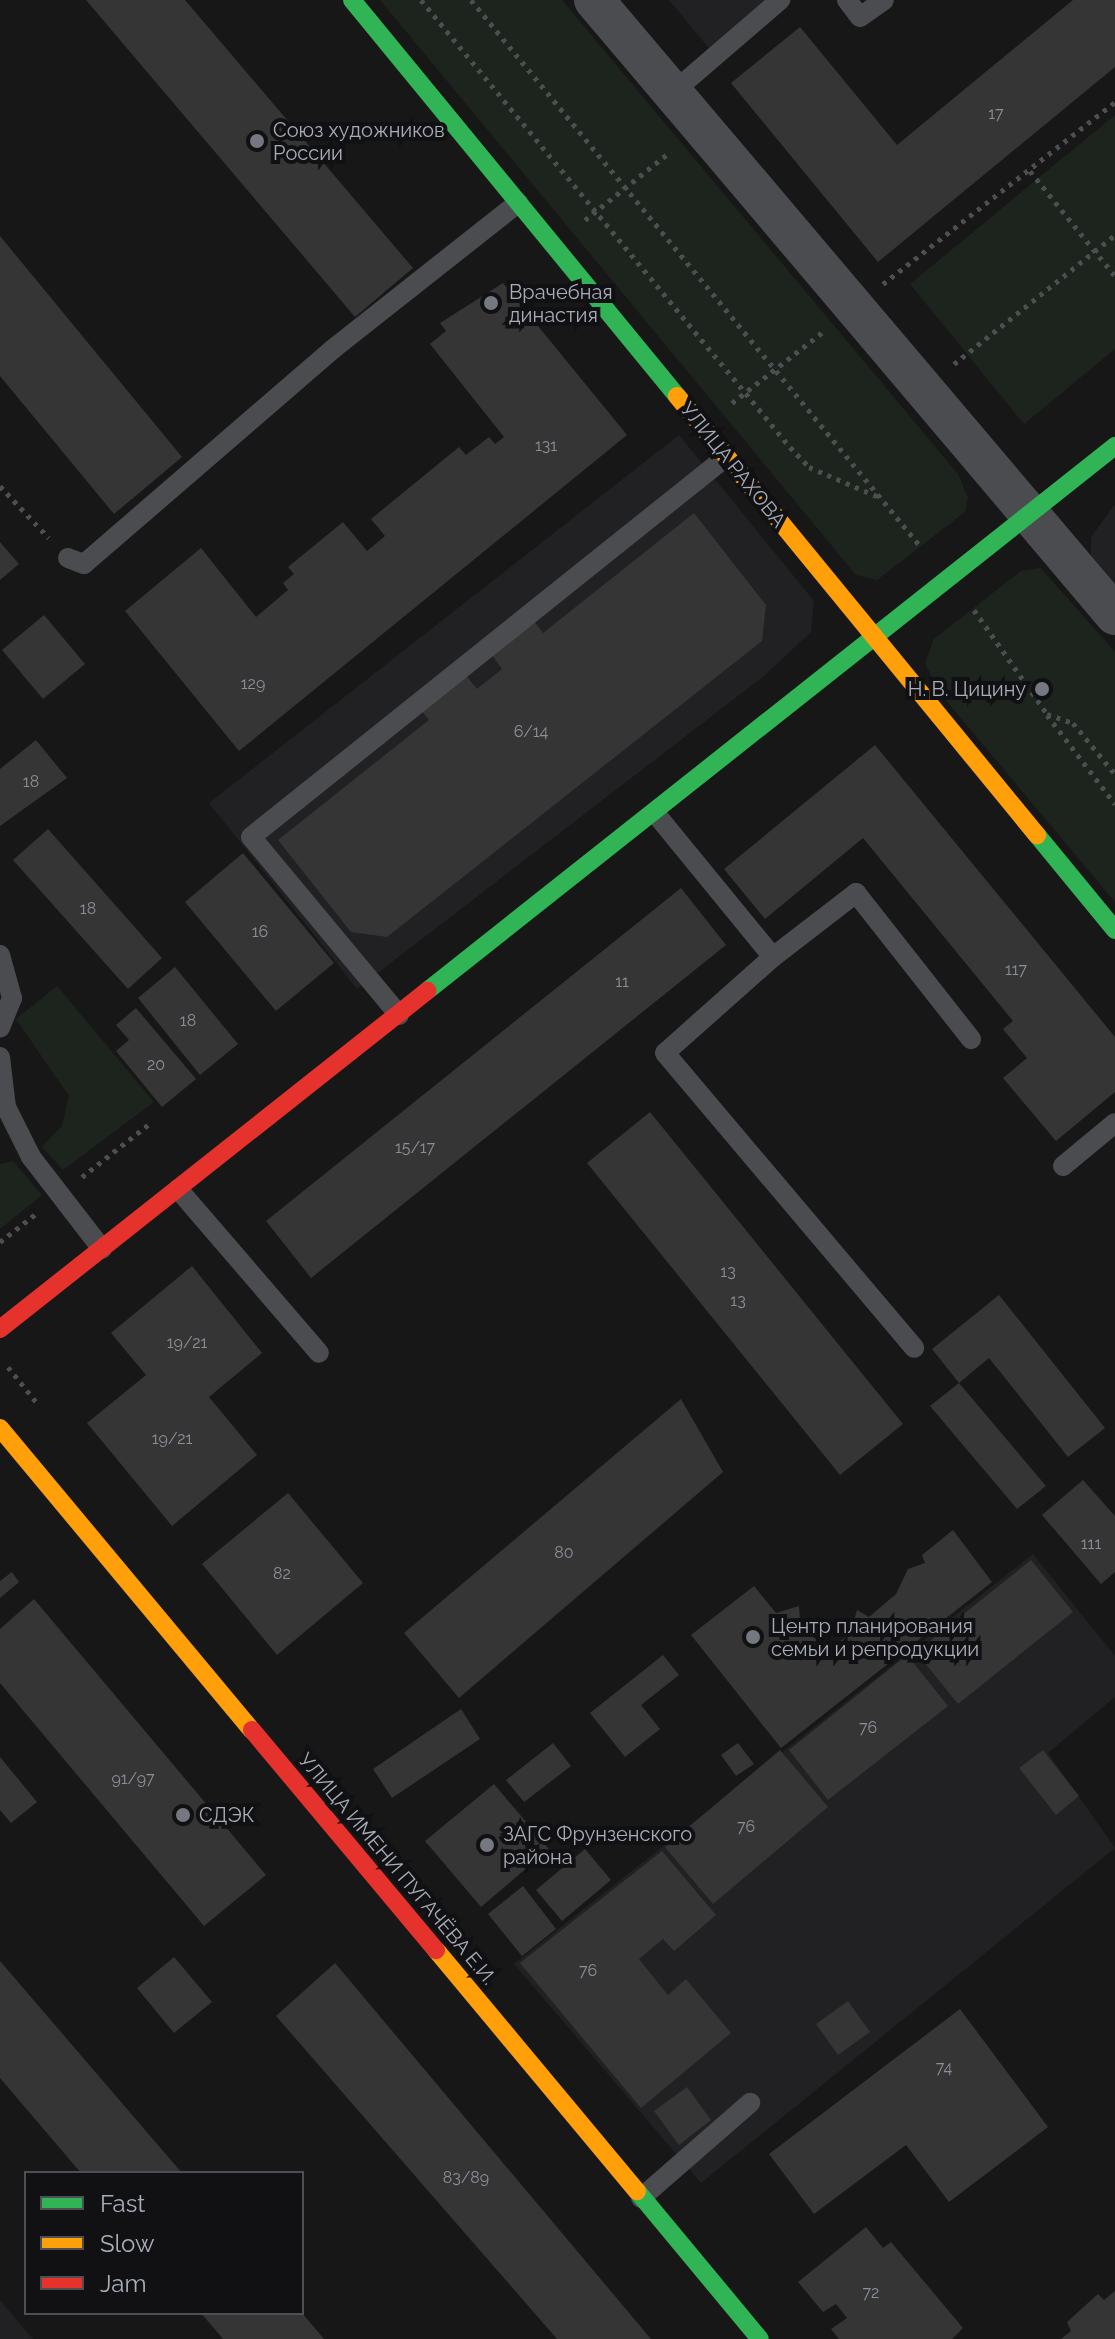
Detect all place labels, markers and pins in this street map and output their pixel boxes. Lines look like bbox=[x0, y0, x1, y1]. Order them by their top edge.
place label: Союз художников России bbox=[273, 118, 445, 165]
marker: Союз художников России bbox=[248, 132, 266, 150]
place label: Врачебная династия bbox=[509, 280, 613, 327]
marker: Врачебная династия bbox=[480, 292, 502, 314]
place label: Н. В. Цицину bbox=[908, 677, 1026, 701]
marker: Н. В. Цицину bbox=[1033, 680, 1051, 698]
place label: Центр планирования семьи и репродукции bbox=[771, 1614, 979, 1661]
marker: Центр планирования семьи и репродукции bbox=[742, 1626, 764, 1648]
place label: СДЭК bbox=[199, 1803, 255, 1827]
marker: СДЭК bbox=[174, 1806, 192, 1824]
place label: ЗАГС Фрунзенского района bbox=[503, 1822, 692, 1869]
marker: ЗАГС Фрунзенского района bbox=[478, 1836, 496, 1854]

